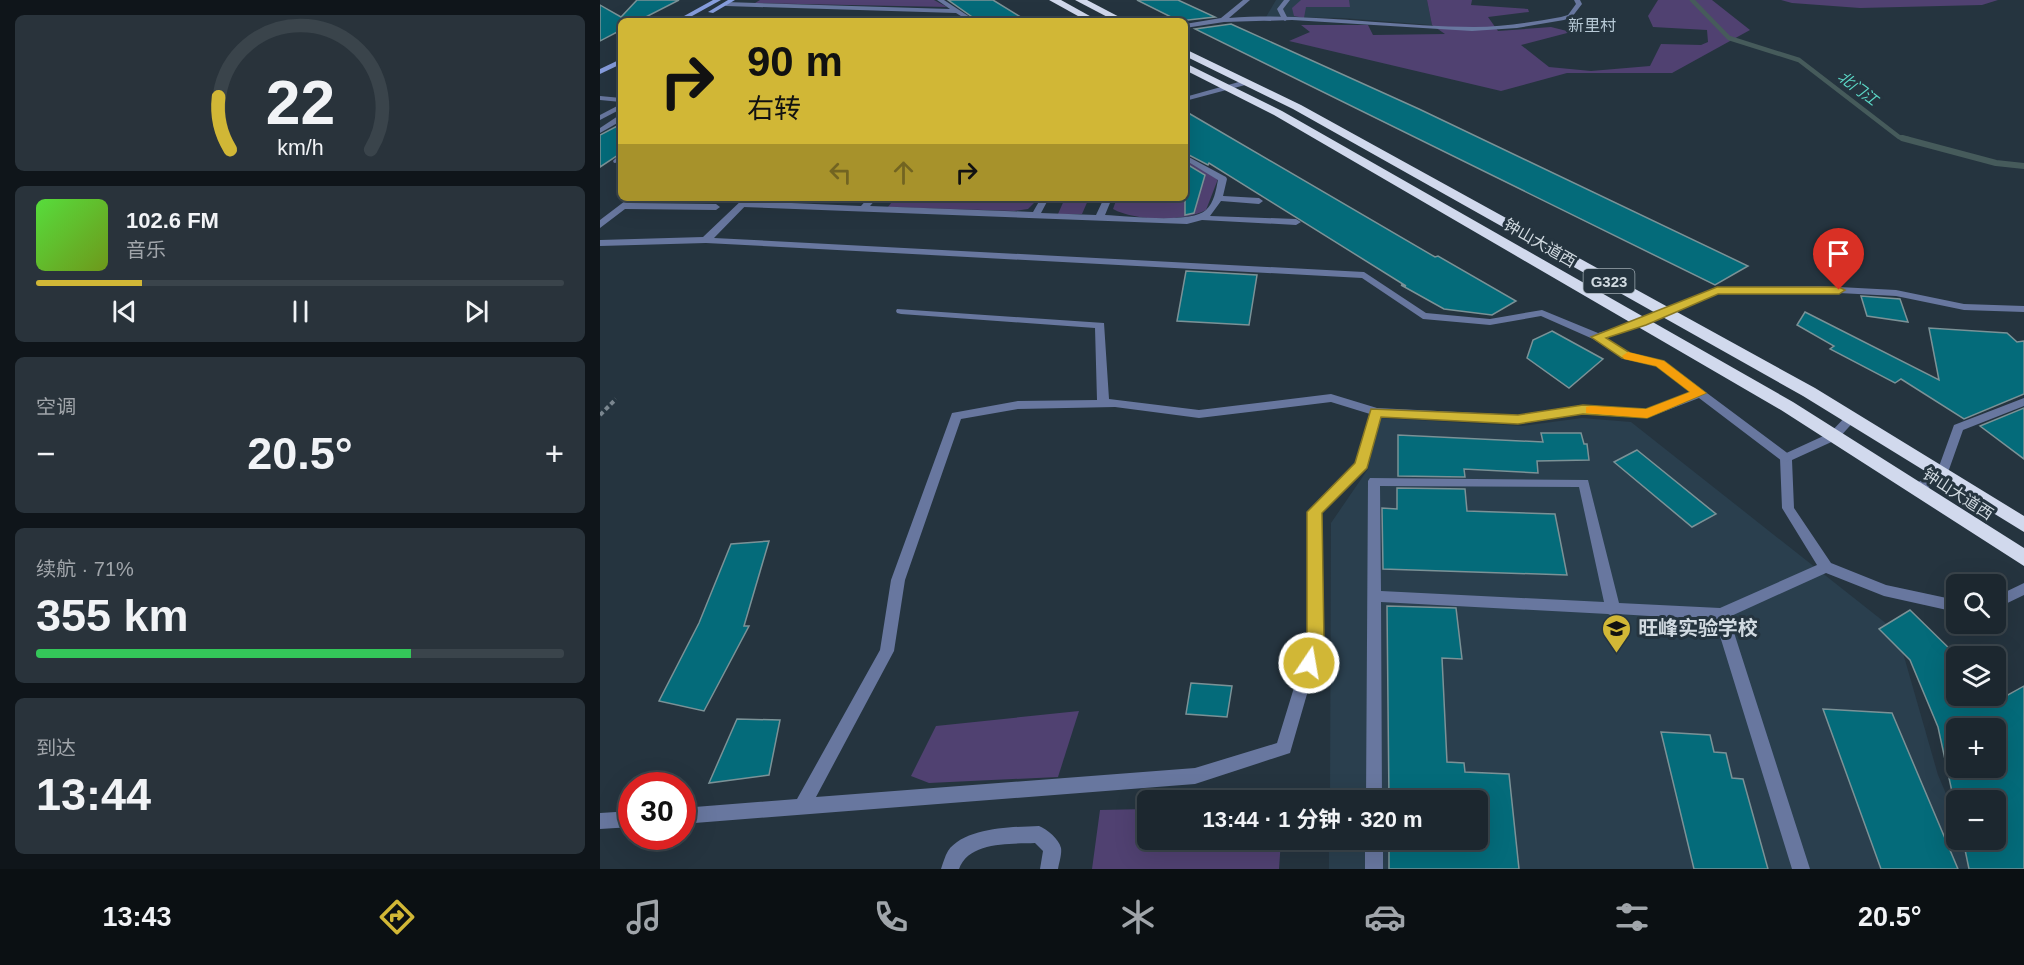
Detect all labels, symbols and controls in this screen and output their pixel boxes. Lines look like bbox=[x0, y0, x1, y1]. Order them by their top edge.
district label: 新里村 bbox=[1568, 17, 1616, 34]
text: 90 m bbox=[747, 38, 843, 85]
icon: right bbox=[648, 42, 726, 120]
text: 22 bbox=[265, 68, 335, 137]
water label: 北门江 bbox=[1835, 68, 1883, 110]
text: 右转 bbox=[747, 94, 801, 124]
text: km/h bbox=[277, 136, 323, 160]
icon: left bbox=[824, 156, 857, 189]
icon: ahead bbox=[887, 156, 920, 189]
icon: right bbox=[950, 156, 983, 189]
text: 102.6 FM bbox=[126, 208, 219, 233]
street label: 钟山大道西 bbox=[1501, 216, 1579, 270]
pin bbox=[1813, 228, 1864, 290]
icon: arrive bbox=[1822, 237, 1855, 270]
text: 音乐 bbox=[126, 239, 166, 261]
road number: G323 bbox=[1584, 269, 1634, 293]
icon: previous bbox=[108, 295, 141, 328]
icon: pause bbox=[284, 295, 317, 328]
icon: next bbox=[460, 295, 493, 328]
text: 空调 bbox=[36, 396, 76, 418]
text: 20.5° bbox=[247, 428, 353, 479]
text: − bbox=[36, 435, 55, 472]
text: + bbox=[545, 435, 564, 472]
street label: 钟山大道西 bbox=[1920, 465, 1996, 523]
text: 续航 · 71% bbox=[36, 558, 134, 580]
map controls bbox=[1946, 574, 2006, 850]
button: search bbox=[1946, 574, 2006, 634]
text: 355 km bbox=[36, 590, 189, 641]
school or university icon: 旺峰实验学校 bbox=[1601, 612, 1633, 654]
place label: 旺峰实验学校 bbox=[1638, 617, 1758, 639]
position arrow bbox=[1277, 631, 1341, 695]
button: layers bbox=[1946, 646, 2006, 706]
button: + bbox=[1946, 718, 2006, 778]
text: 到达 bbox=[36, 737, 76, 759]
text: 13:44 bbox=[36, 769, 151, 820]
speed limit sign: 30 bbox=[618, 772, 696, 850]
button: − bbox=[1946, 790, 2006, 850]
text: 13:44 · 1 分钟 · 320 m bbox=[1202, 807, 1423, 832]
icon: directions bbox=[376, 896, 418, 938]
icon: music bbox=[623, 896, 665, 938]
icon: phone bbox=[870, 896, 912, 938]
icon: climate bbox=[1117, 896, 1159, 938]
icon: car bbox=[1364, 896, 1406, 938]
icon: filters bbox=[1611, 896, 1653, 938]
text: 13:43 bbox=[102, 902, 172, 932]
text: 20.5° bbox=[1858, 902, 1921, 932]

